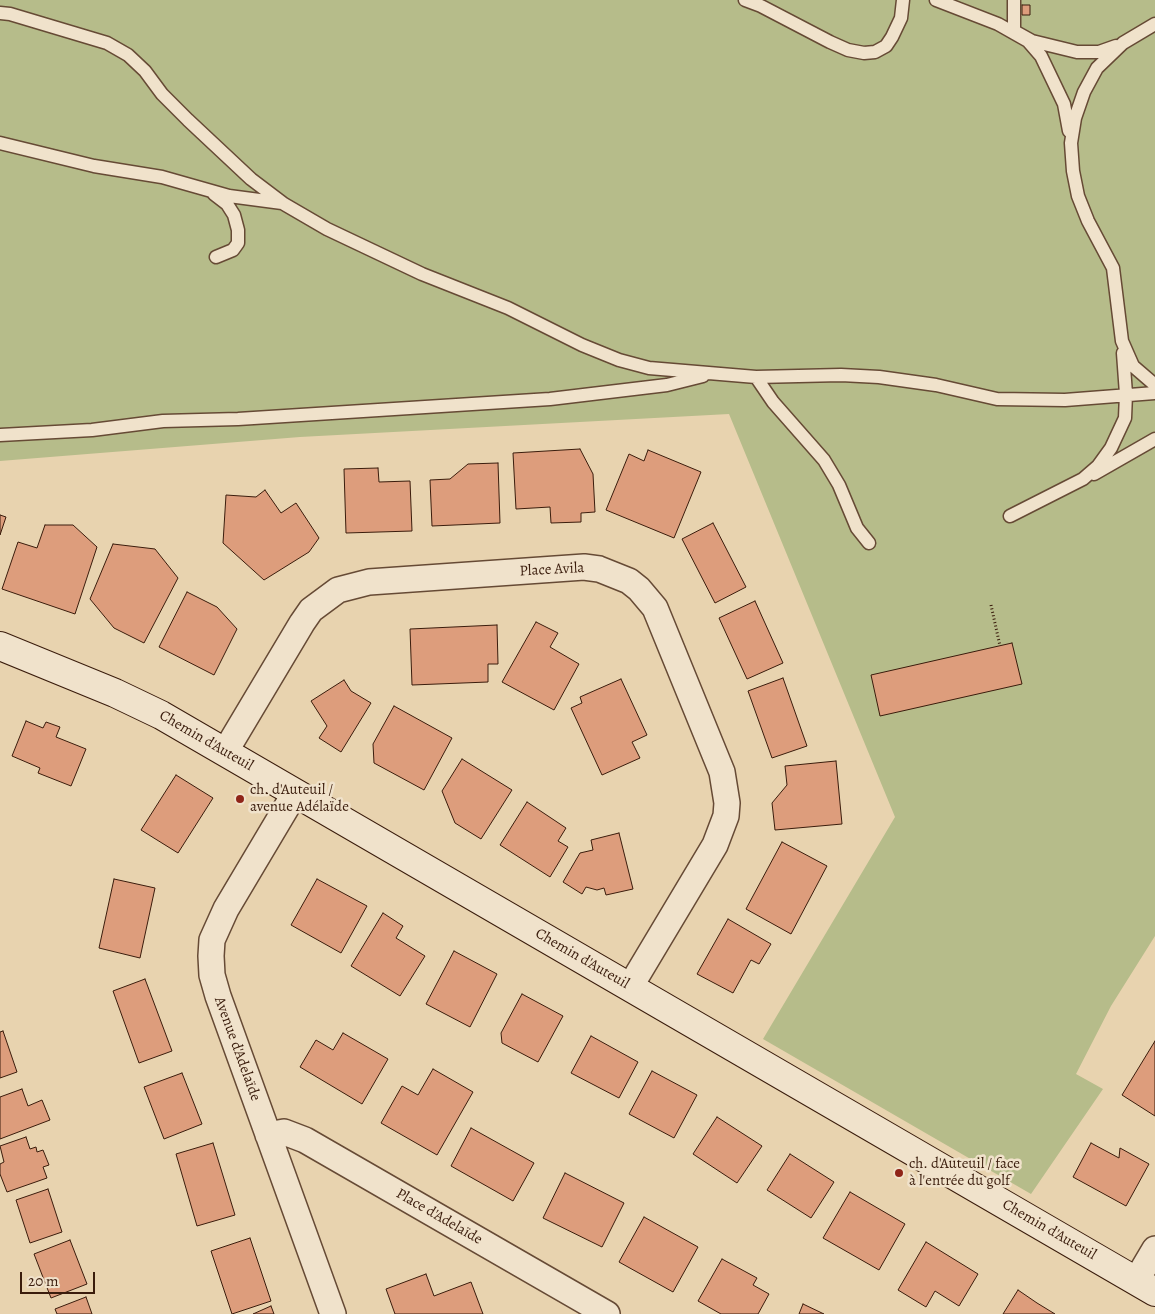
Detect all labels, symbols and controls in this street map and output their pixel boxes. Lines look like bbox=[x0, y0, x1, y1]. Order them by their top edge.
street label: Place Avila bbox=[519, 559, 585, 581]
street label: Chemin d'Auteuil bbox=[156, 707, 256, 775]
place label: ch. d'Auteuil / avenue Adélaïde bbox=[250, 781, 349, 816]
marker: ch. d'Auteuil / avenue Adélaïde bbox=[234, 793, 246, 805]
street label: Chemin d'Auteuil bbox=[532, 925, 632, 993]
street label: Avenue d'Adelaïde bbox=[210, 994, 264, 1104]
place label: ch. d'Auteuil / face à l'entrée du golf bbox=[909, 1155, 1020, 1190]
marker: ch. d'Auteuil / face à l'entrée du golf bbox=[893, 1167, 905, 1179]
street label: Place d'Adelaïde bbox=[393, 1185, 485, 1249]
street label: Chemin d'Auteuil bbox=[999, 1196, 1099, 1264]
scale bar bbox=[22, 1262, 98, 1294]
text: 20 m bbox=[28, 1271, 59, 1291]

